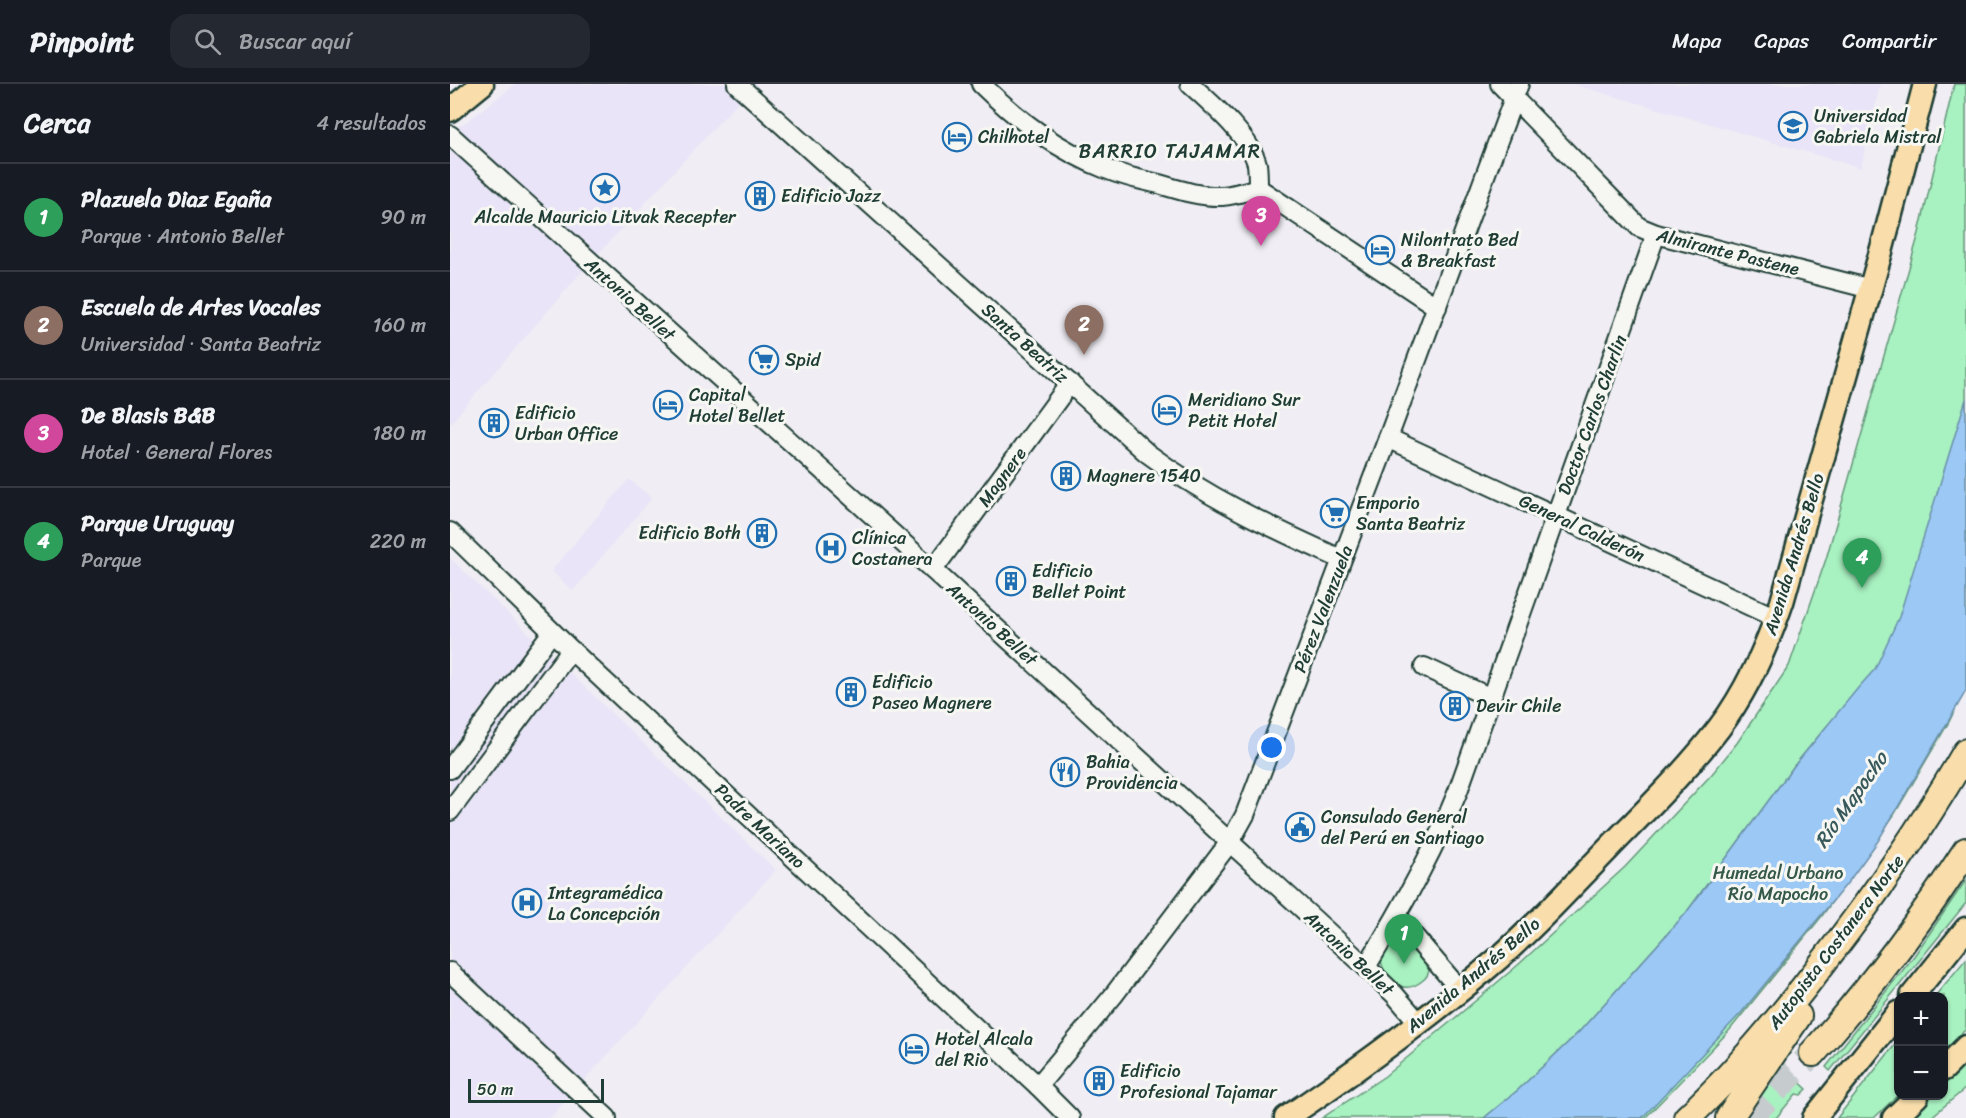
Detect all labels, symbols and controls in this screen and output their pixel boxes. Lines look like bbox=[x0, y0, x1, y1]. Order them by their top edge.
search box bbox=[170, 14, 590, 68]
text: Pinpoint bbox=[30, 17, 134, 66]
text: Buscar aquí bbox=[239, 22, 351, 61]
text: Mapa bbox=[1672, 22, 1721, 60]
text: Capas bbox=[1754, 22, 1809, 60]
text: Compartir bbox=[1842, 22, 1936, 60]
icon: search bbox=[191, 25, 224, 58]
text: Cerca bbox=[24, 100, 90, 146]
place label: Universidad Gabriela Mistral bbox=[1814, 100, 1942, 153]
text: 4 resultados bbox=[317, 106, 426, 141]
school or university icon: Universidad Gabriela Mistral bbox=[1777, 110, 1809, 142]
hotel icon: Chilhotel bbox=[941, 121, 973, 153]
place label: Chilhotel bbox=[978, 121, 1050, 153]
district label: BARRIO TAJAMAR bbox=[1078, 134, 1262, 169]
place icon: Alcalde Mauricio Litvak Recepter bbox=[589, 172, 621, 204]
text: Plazuela Diaz Egaña bbox=[81, 180, 271, 219]
building icon: Edificio Jazz bbox=[744, 180, 776, 212]
place label: Edificio Jazz bbox=[781, 180, 881, 212]
pin: 3 bbox=[1242, 196, 1280, 246]
text: 1 bbox=[39, 200, 48, 235]
text: 90 m bbox=[381, 200, 426, 235]
place label: Alcalde Mauricio Litvak Recepter bbox=[473, 201, 737, 233]
text: Parque · Antonio Bellet bbox=[81, 219, 284, 254]
street label: Almirante Pastene bbox=[1652, 219, 1803, 285]
place label: Nilontrato Bed & Breakfast bbox=[1401, 224, 1519, 277]
hotel icon: Nilontrato Bed & Breakfast bbox=[1364, 234, 1396, 266]
street label: Antonio Bellet bbox=[576, 248, 684, 350]
text: Escuela de Artes Vocales bbox=[81, 288, 320, 327]
street label: Santa Beatriz bbox=[974, 295, 1077, 392]
pin: 2 bbox=[1064, 306, 1104, 355]
text: 2 bbox=[38, 308, 49, 343]
text: 160 m bbox=[373, 308, 426, 343]
text: Universidad · Santa Beatriz bbox=[81, 327, 321, 362]
street label: Doctor Carlos Charlin bbox=[1548, 330, 1636, 500]
supermarket icon: Spid bbox=[748, 344, 780, 376]
place label: Spid bbox=[785, 344, 822, 376]
place label: Capital Hotel Bellet bbox=[689, 379, 786, 432]
place label: Meridiano Sur Petit Hotel bbox=[1188, 384, 1301, 437]
hotel icon: Capital Hotel Bellet bbox=[652, 389, 684, 421]
hotel icon: Meridiano Sur Petit Hotel bbox=[1151, 394, 1183, 426]
text: De Blasis B&B bbox=[81, 396, 215, 435]
place label: Edificio Urban Office bbox=[515, 397, 618, 450]
building icon: Edificio Urban Office bbox=[478, 407, 510, 439]
text: 3 bbox=[38, 416, 49, 451]
text: 180 m bbox=[372, 416, 426, 451]
text: Hotel · General Flores bbox=[81, 435, 272, 470]
street label: Magnere bbox=[969, 440, 1035, 514]
building icon: Magnere 1540 bbox=[1050, 460, 1082, 492]
place label: Magnere 1540 bbox=[1087, 460, 1201, 492]
street label: Avenida Andrés Bello bbox=[1754, 469, 1834, 640]
street label: General Calderón bbox=[1514, 485, 1651, 571]
place label: Emporio Santa Beatriz bbox=[1356, 487, 1465, 540]
supermarket icon: Emporio Santa Beatriz bbox=[1319, 497, 1351, 529]
text: Parque Uruguay bbox=[81, 504, 234, 543]
place label: Edificio Both bbox=[639, 517, 741, 549]
building icon: Edificio Both bbox=[746, 517, 778, 549]
place label: Clínica Costanera bbox=[852, 522, 932, 575]
text: 4 bbox=[37, 524, 50, 559]
text: 220 m bbox=[370, 524, 426, 559]
hospital icon: Clínica Costanera bbox=[815, 532, 847, 564]
pin: 4 bbox=[1842, 538, 1882, 588]
street label: Pérez Valenzuela bbox=[1284, 540, 1362, 678]
text: Parque bbox=[81, 543, 141, 578]
place label: Edificio Bellet Point bbox=[1032, 555, 1127, 608]
building icon: Edificio Bellet Point bbox=[995, 565, 1027, 597]
street label: Antonio Bellet bbox=[938, 573, 1046, 675]
place label: Edificio Paseo Magnere bbox=[872, 666, 992, 719]
building icon: Edificio Paseo Magnere bbox=[835, 676, 867, 708]
building icon: Devir Chile bbox=[1439, 690, 1471, 722]
place label: Devir Chile bbox=[1476, 690, 1561, 722]
your location bbox=[1257, 733, 1286, 762]
water label: Río Mapocho bbox=[1805, 743, 1898, 856]
place label: Bahia Providencia bbox=[1086, 746, 1179, 799]
restaurant icon: Bahia Providencia bbox=[1049, 756, 1081, 788]
street label: Padre Mariano bbox=[707, 775, 813, 877]
place label: Consulado General del Perú en Santiago bbox=[1321, 801, 1484, 854]
public building icon: Consulado General del Perú en Santiago bbox=[1284, 811, 1316, 843]
street label: Autopista Costanera Norte bbox=[1759, 847, 1913, 1037]
park label: Humedal Urbano Río Mapocho bbox=[1713, 857, 1843, 910]
place label: Integramédica La Concepción bbox=[547, 877, 663, 930]
hospital icon: Integramédica La Concepción bbox=[511, 887, 543, 919]
street label: Antonio Bellet bbox=[1296, 902, 1402, 1004]
street label: Avenida Andrés Bello bbox=[1398, 909, 1548, 1042]
pin: 1 bbox=[1384, 914, 1424, 964]
map controls bbox=[1894, 992, 1948, 1100]
button: + bbox=[1894, 992, 1948, 1046]
place label: Hotel Alcala del Rio bbox=[935, 1023, 1033, 1076]
hotel icon: Hotel Alcala del Rio bbox=[898, 1033, 930, 1065]
button: − bbox=[1894, 1046, 1948, 1100]
place label: Edificio Profesional Tajamar bbox=[1120, 1055, 1278, 1108]
building icon: Edificio Profesional Tajamar bbox=[1083, 1065, 1115, 1097]
text: 50 m bbox=[477, 1075, 513, 1104]
scale bar bbox=[468, 1076, 604, 1104]

